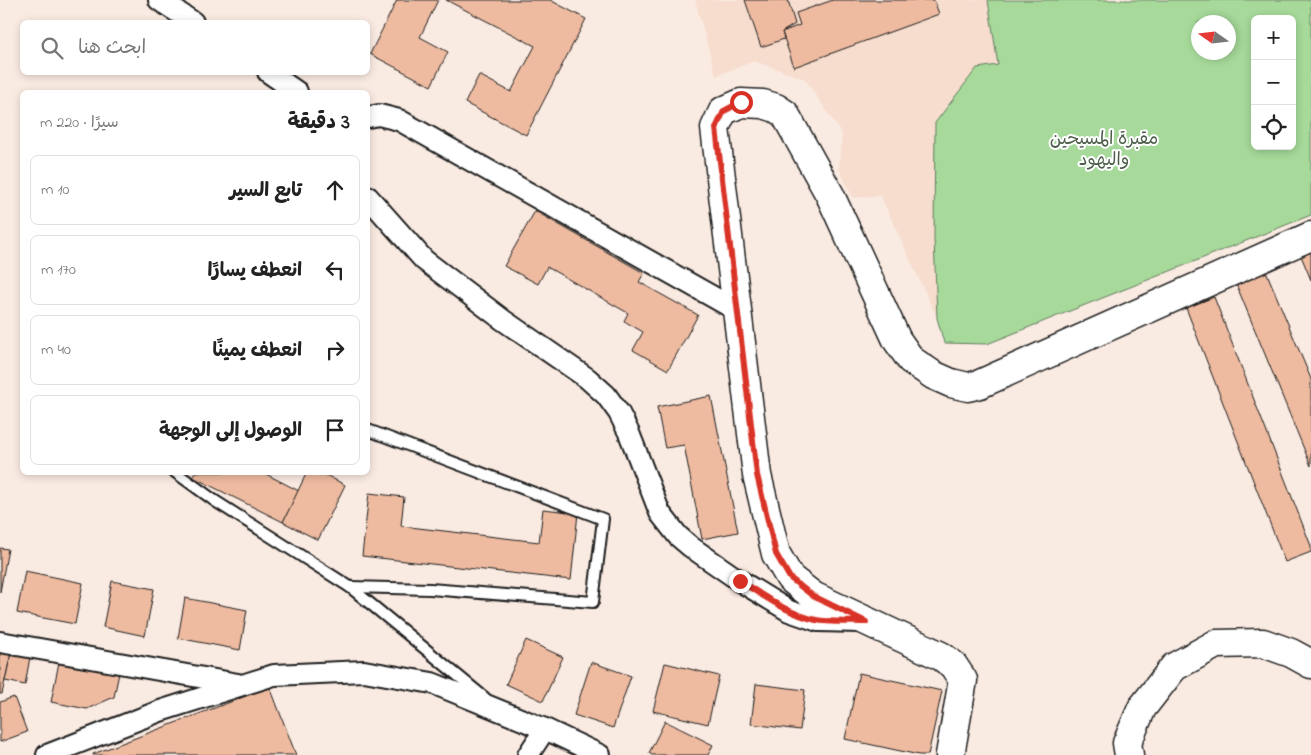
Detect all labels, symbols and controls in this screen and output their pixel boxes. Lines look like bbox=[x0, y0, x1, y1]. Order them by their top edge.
north arrow bbox=[1191, 15, 1236, 60]
map controls bbox=[1251, 15, 1296, 150]
button: + bbox=[1251, 15, 1296, 60]
search box bbox=[20, 20, 370, 75]
icon: search bbox=[38, 34, 66, 62]
text: ابحث هنا bbox=[78, 35, 146, 62]
button: − bbox=[1251, 60, 1296, 105]
route start bbox=[730, 91, 753, 114]
button: locate bbox=[1251, 105, 1296, 150]
text: 3 دقيقة bbox=[288, 108, 350, 138]
text: سيرًا · 220 m bbox=[40, 111, 119, 135]
park label: مقبرة المسيحين واليهود bbox=[1050, 127, 1158, 174]
icon: ahead bbox=[321, 176, 349, 204]
text: 10 m bbox=[41, 178, 69, 202]
text: تابع السير bbox=[230, 178, 302, 205]
icon: left bbox=[321, 256, 349, 284]
text: 170 m bbox=[41, 258, 76, 282]
text: انعطف يسارًا bbox=[207, 258, 302, 285]
icon: right bbox=[321, 336, 349, 364]
text: 40 m bbox=[41, 338, 71, 362]
text: انعطف يمينًا bbox=[212, 338, 302, 365]
icon: arrive bbox=[321, 416, 349, 444]
text: الوصول إلى الوجهة bbox=[159, 418, 302, 445]
route end bbox=[729, 570, 752, 593]

